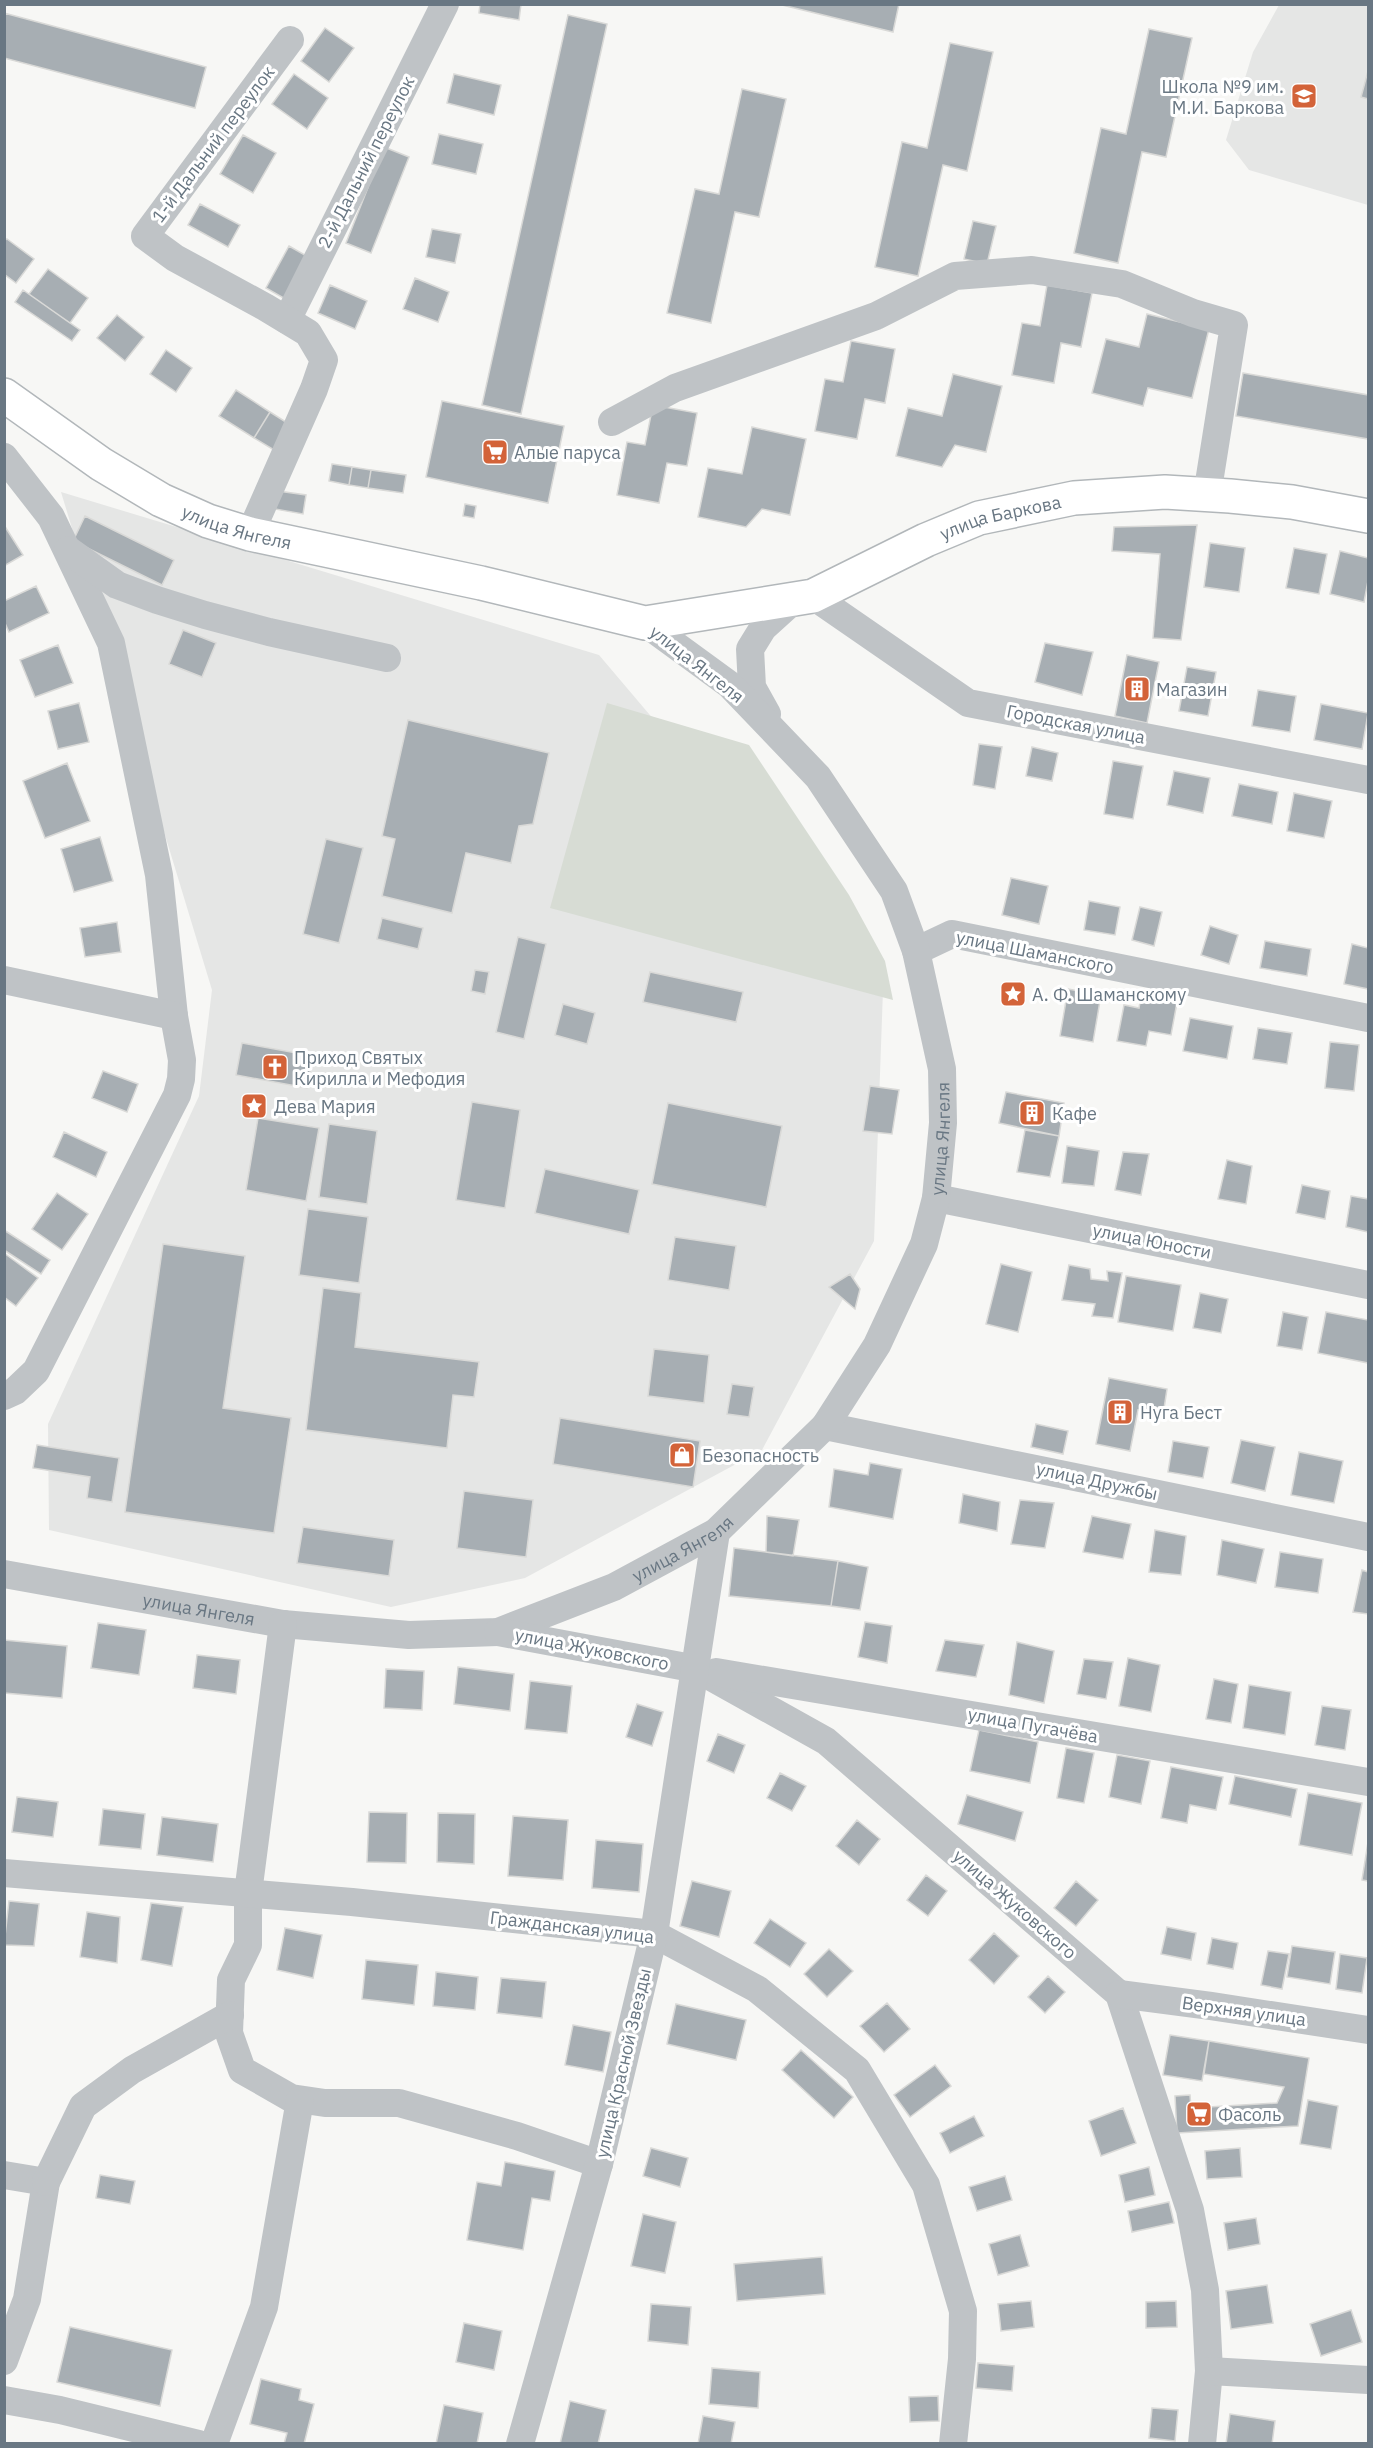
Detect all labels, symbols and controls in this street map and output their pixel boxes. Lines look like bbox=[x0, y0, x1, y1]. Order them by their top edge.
street label: 1-й Дальний переулок bbox=[147, 61, 280, 227]
street label: 2-й Дальний переулок bbox=[313, 72, 420, 252]
place label: Школа №9 им. М.И. Баркова bbox=[1162, 75, 1284, 119]
school or university icon: Школа №9 им. М.И. Баркова bbox=[1289, 81, 1319, 111]
supermarket icon: Алые паруса bbox=[480, 437, 510, 467]
place label: Алые паруса bbox=[514, 441, 621, 464]
street label: улица Баркова bbox=[936, 489, 1063, 545]
street label: улица Янгеля bbox=[178, 499, 294, 554]
street label: улица Янгеля bbox=[645, 620, 749, 708]
building icon: Магазин bbox=[1122, 674, 1152, 704]
place label: Магазин bbox=[1156, 678, 1228, 701]
street label: Городская улица bbox=[1005, 699, 1148, 749]
street label: улица Шаманского bbox=[954, 925, 1116, 979]
place icon: А. Ф. Шаманскому bbox=[998, 979, 1028, 1009]
place label: А. Ф. Шаманскому bbox=[1032, 983, 1186, 1006]
place label: Приход Святых Кирилла и Мефодия bbox=[294, 1046, 465, 1090]
church icon: Приход Святых Кирилла и Мефодия bbox=[260, 1052, 290, 1082]
street label: улица Янгеля bbox=[925, 1082, 955, 1196]
place icon: Дева Мария bbox=[239, 1091, 269, 1121]
place label: Дева Мария bbox=[274, 1095, 376, 1118]
building icon: Кафе bbox=[1017, 1098, 1047, 1128]
place label: Кафе bbox=[1052, 1102, 1097, 1125]
street label: улица Юности bbox=[1091, 1218, 1213, 1264]
building icon: Нуга Бест bbox=[1105, 1397, 1135, 1427]
place label: Нуга Бест bbox=[1140, 1401, 1223, 1424]
shop icon: Безопасность bbox=[667, 1440, 697, 1470]
place label: Безопасность bbox=[702, 1444, 819, 1467]
street label: улица Дружбы bbox=[1034, 1457, 1160, 1505]
street label: улица Янгеля bbox=[628, 1510, 738, 1587]
street label: улица Янгеля bbox=[141, 1588, 257, 1630]
street label: улица Жуковского bbox=[513, 1623, 671, 1675]
street label: улица Пугачёва bbox=[966, 1702, 1100, 1748]
street label: улица Жуковского bbox=[948, 1844, 1082, 1964]
street label: Гражданская улица bbox=[489, 1906, 656, 1949]
street label: улица Красной Звезды bbox=[590, 1966, 656, 2160]
street label: Верхняя улица bbox=[1181, 1991, 1308, 2031]
supermarket icon: Фасоль bbox=[1184, 2099, 1214, 2129]
place label: Фасоль bbox=[1218, 2103, 1281, 2126]

